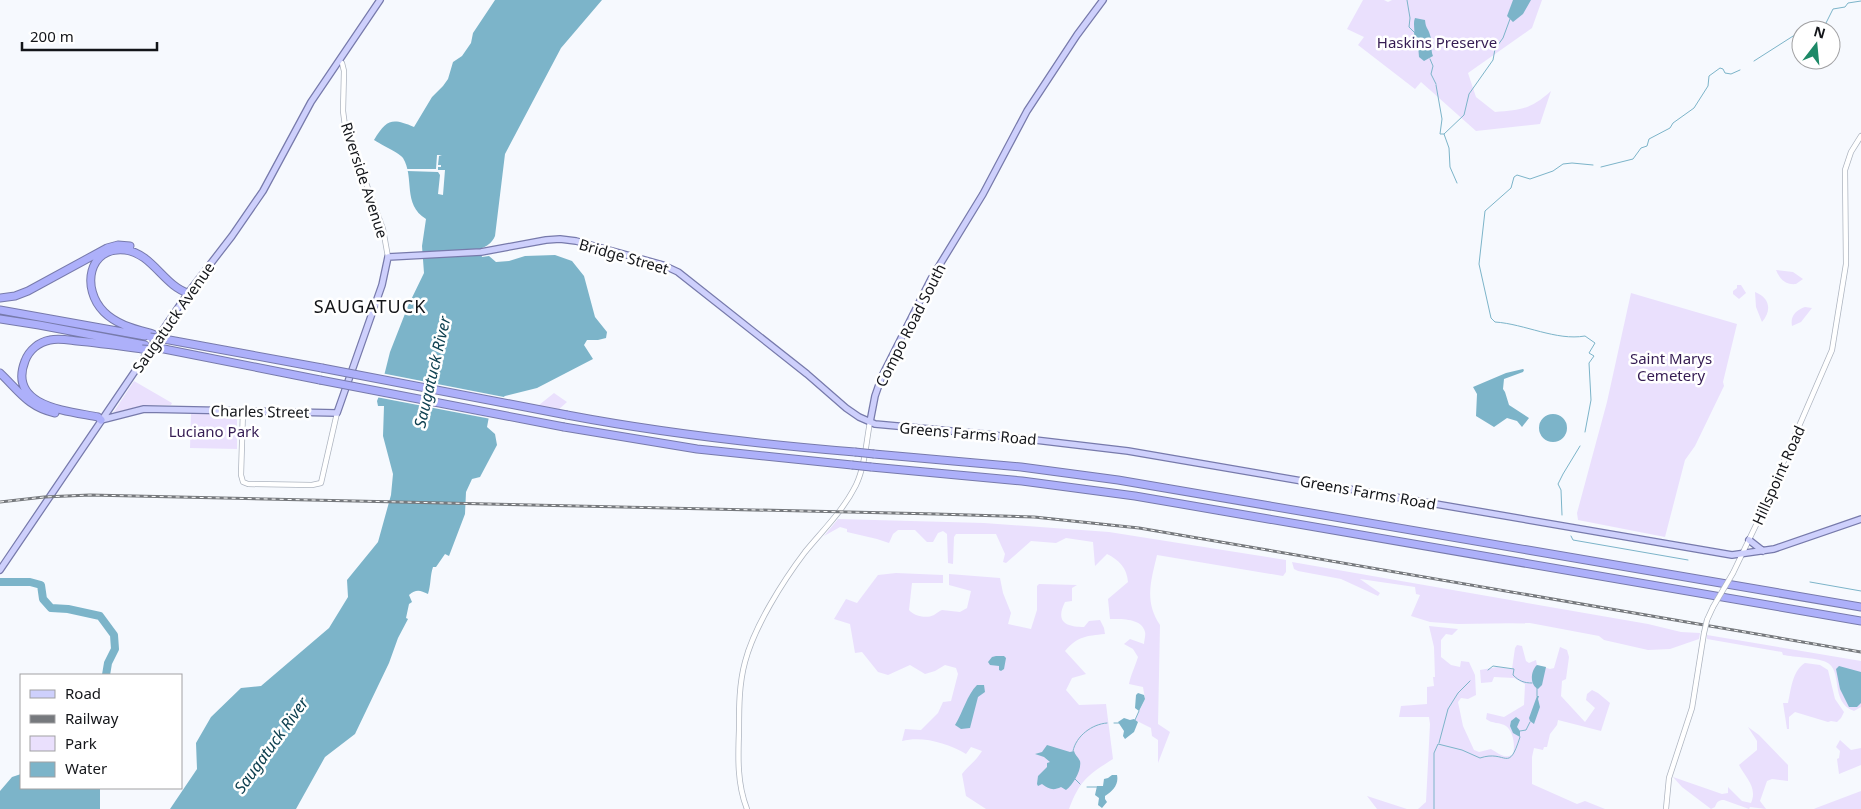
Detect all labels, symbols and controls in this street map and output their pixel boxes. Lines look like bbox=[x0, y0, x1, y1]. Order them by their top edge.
scale bar bbox=[22, 20, 158, 52]
north arrow bbox=[1791, 20, 1841, 70]
text: N bbox=[1812, 21, 1828, 43]
text: 200 m bbox=[30, 26, 74, 46]
park label: Haskins Preserve bbox=[1377, 32, 1497, 52]
street label: Riverside Avenue bbox=[337, 119, 393, 241]
street label: Bridge Street bbox=[577, 234, 672, 279]
street label: Saugatuck Avenue bbox=[128, 258, 218, 376]
street label: Compo Road South bbox=[870, 260, 950, 390]
district label: SAUGATUCK bbox=[314, 294, 426, 318]
water label: Saugatuck River bbox=[408, 313, 456, 430]
park label: Saint Marys Cemetery bbox=[1630, 348, 1712, 385]
street label: Charles Street bbox=[211, 400, 310, 422]
street label: Greens Farms Road bbox=[899, 417, 1037, 449]
park label: Luciano Park bbox=[169, 421, 259, 441]
street label: Hillspoint Road bbox=[1747, 422, 1809, 528]
street label: Greens Farms Road bbox=[1298, 470, 1438, 514]
legend bbox=[20, 674, 182, 789]
text: Road bbox=[65, 683, 101, 703]
water label: Saugatuck River bbox=[229, 692, 314, 798]
text: Railway bbox=[65, 708, 119, 728]
text: Park bbox=[65, 733, 97, 753]
text: Water bbox=[65, 758, 107, 778]

